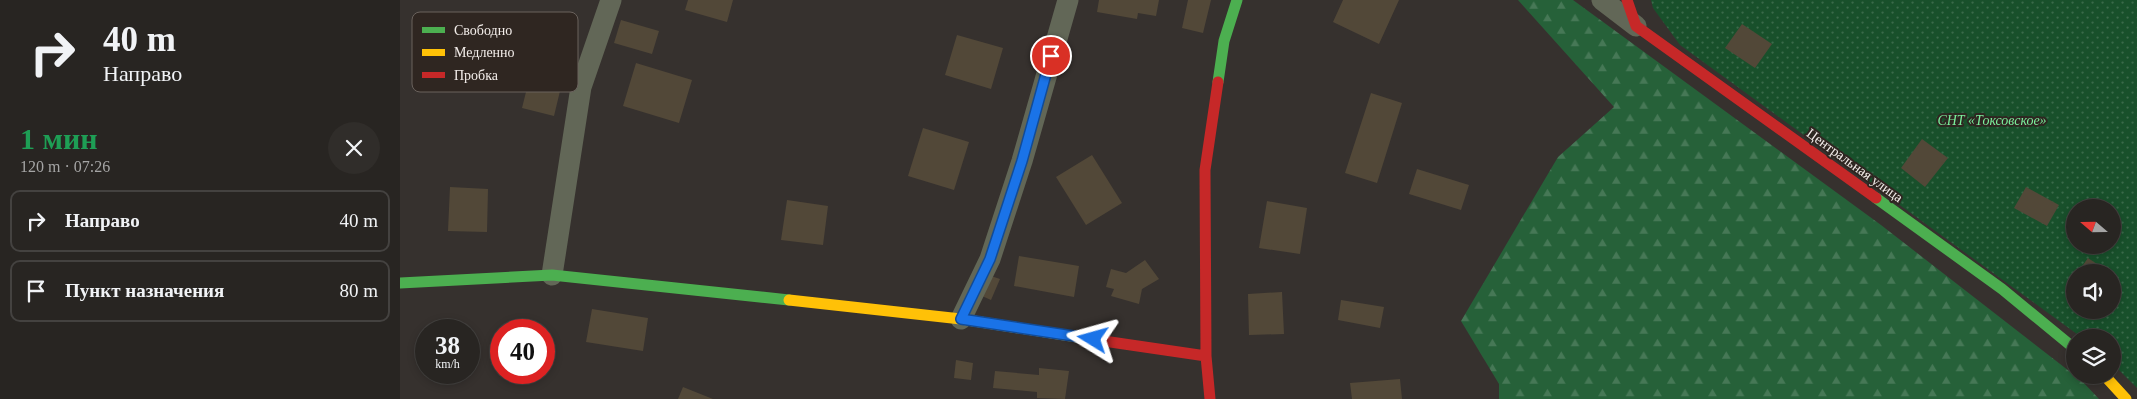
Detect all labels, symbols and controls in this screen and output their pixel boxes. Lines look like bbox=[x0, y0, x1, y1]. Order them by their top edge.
legend bbox=[412, 12, 578, 92]
icon: right bbox=[20, 20, 85, 85]
text: 40 m bbox=[103, 20, 176, 59]
text: Свободно bbox=[454, 23, 512, 38]
pin bbox=[1030, 35, 1072, 77]
icon: arrive bbox=[1037, 42, 1065, 70]
text: Медленно bbox=[454, 45, 515, 60]
text: Направо bbox=[103, 61, 182, 86]
text: Пробка bbox=[454, 68, 499, 83]
park label: СНТ «Токсовское» bbox=[1937, 113, 2047, 128]
text: 1 мин bbox=[20, 122, 98, 155]
button: close bbox=[328, 122, 380, 174]
street label: Центральная улица bbox=[1804, 126, 1906, 206]
text: 120 m · 07:26 bbox=[20, 158, 110, 175]
north arrow bbox=[2066, 199, 2121, 254]
map controls bbox=[2066, 199, 2121, 384]
icon: right bbox=[22, 207, 50, 235]
text: Направо bbox=[65, 210, 140, 231]
text: 40 m bbox=[339, 210, 378, 231]
button: sound bbox=[2066, 264, 2121, 319]
icon: arrive bbox=[22, 277, 50, 305]
text: Пункт назначения bbox=[65, 280, 224, 301]
text: 80 m bbox=[339, 280, 378, 301]
position arrow bbox=[1066, 312, 1118, 364]
speed limit sign: 40 bbox=[490, 319, 555, 384]
button: layers bbox=[2066, 329, 2121, 384]
text: 38 bbox=[435, 332, 460, 359]
text: km/h bbox=[435, 357, 460, 371]

